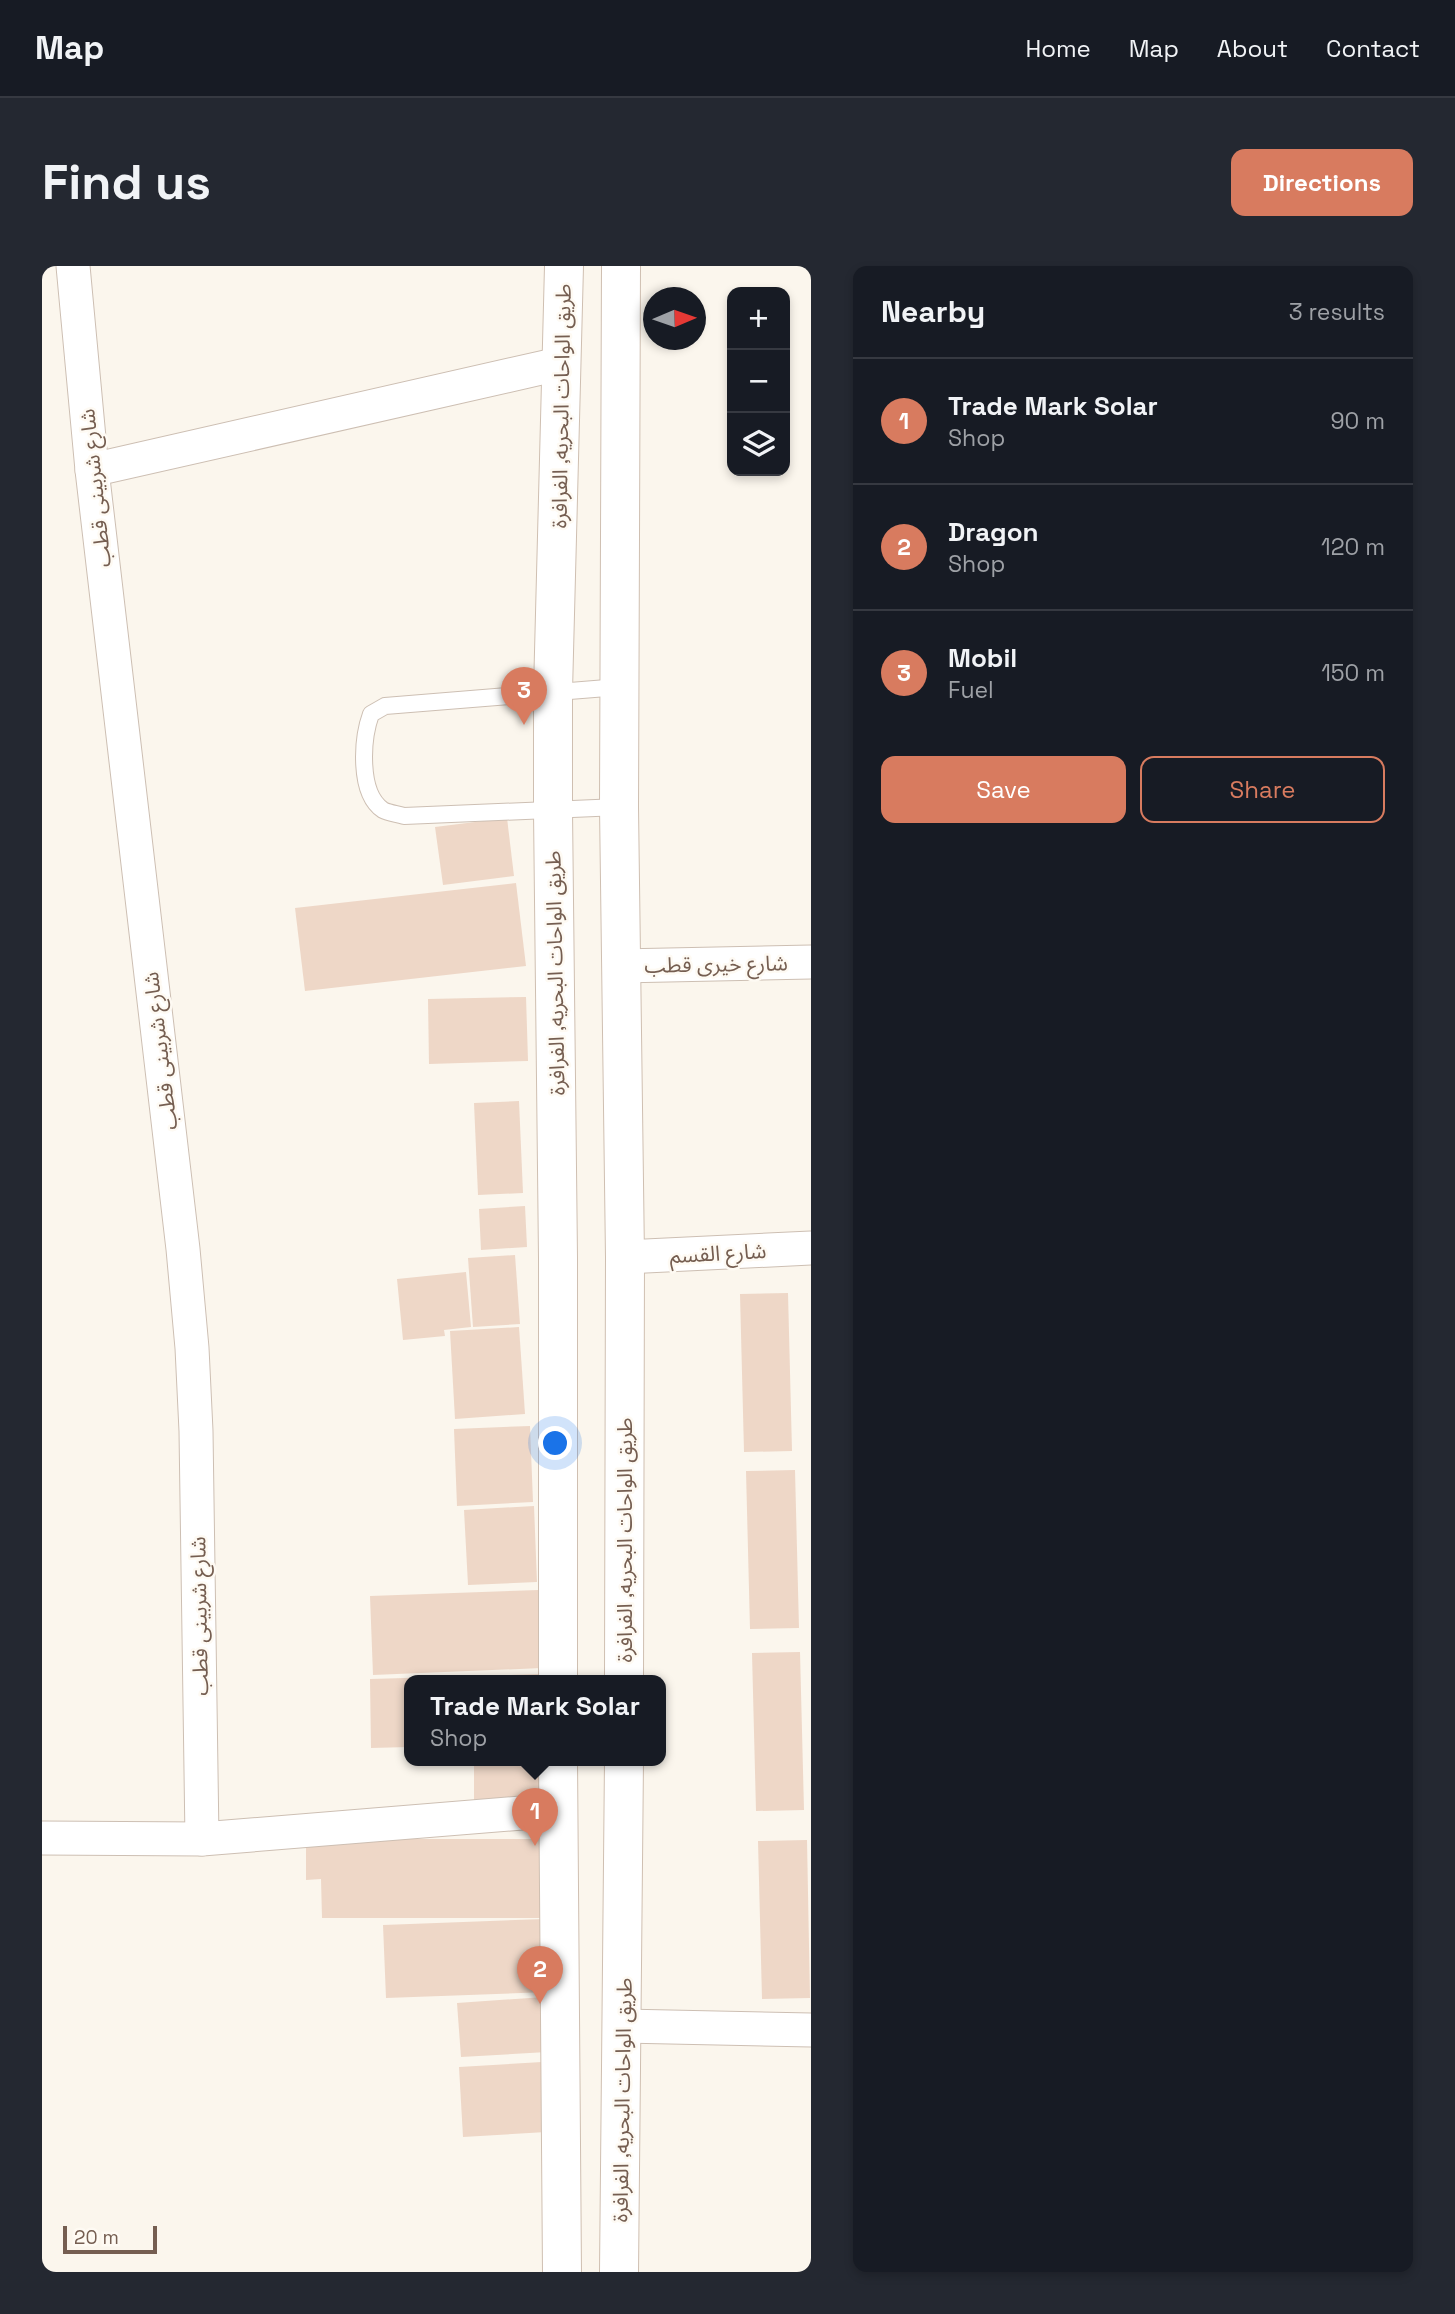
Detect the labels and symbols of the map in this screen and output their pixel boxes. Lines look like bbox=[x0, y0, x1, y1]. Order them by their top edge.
street label: طريق الواحات البحريه, الفرافرة bbox=[545, 283, 577, 529]
north arrow bbox=[643, 287, 706, 350]
street label: شارع شربينى قطب bbox=[73, 407, 119, 569]
pin: 3 bbox=[501, 667, 547, 725]
street label: طريق الواحات البحريه, الفرافرة bbox=[539, 850, 571, 1096]
street label: شارع خيرى قطب bbox=[644, 949, 788, 981]
street label: شارع شربينى قطب bbox=[137, 970, 185, 1132]
street label: شارع القسم bbox=[669, 1237, 767, 1271]
street label: طريق الواحات البحريه, الفرافرة bbox=[611, 1418, 638, 1662]
your location bbox=[538, 1426, 572, 1460]
street label: شارع شربينى قطب bbox=[184, 1536, 216, 1696]
pin: 1 bbox=[512, 1788, 558, 1846]
pin: 2 bbox=[517, 1946, 563, 2004]
street label: طريق الواحات البحريه, الفرافرة bbox=[606, 1977, 638, 2223]
scale bar bbox=[63, 2223, 158, 2255]

